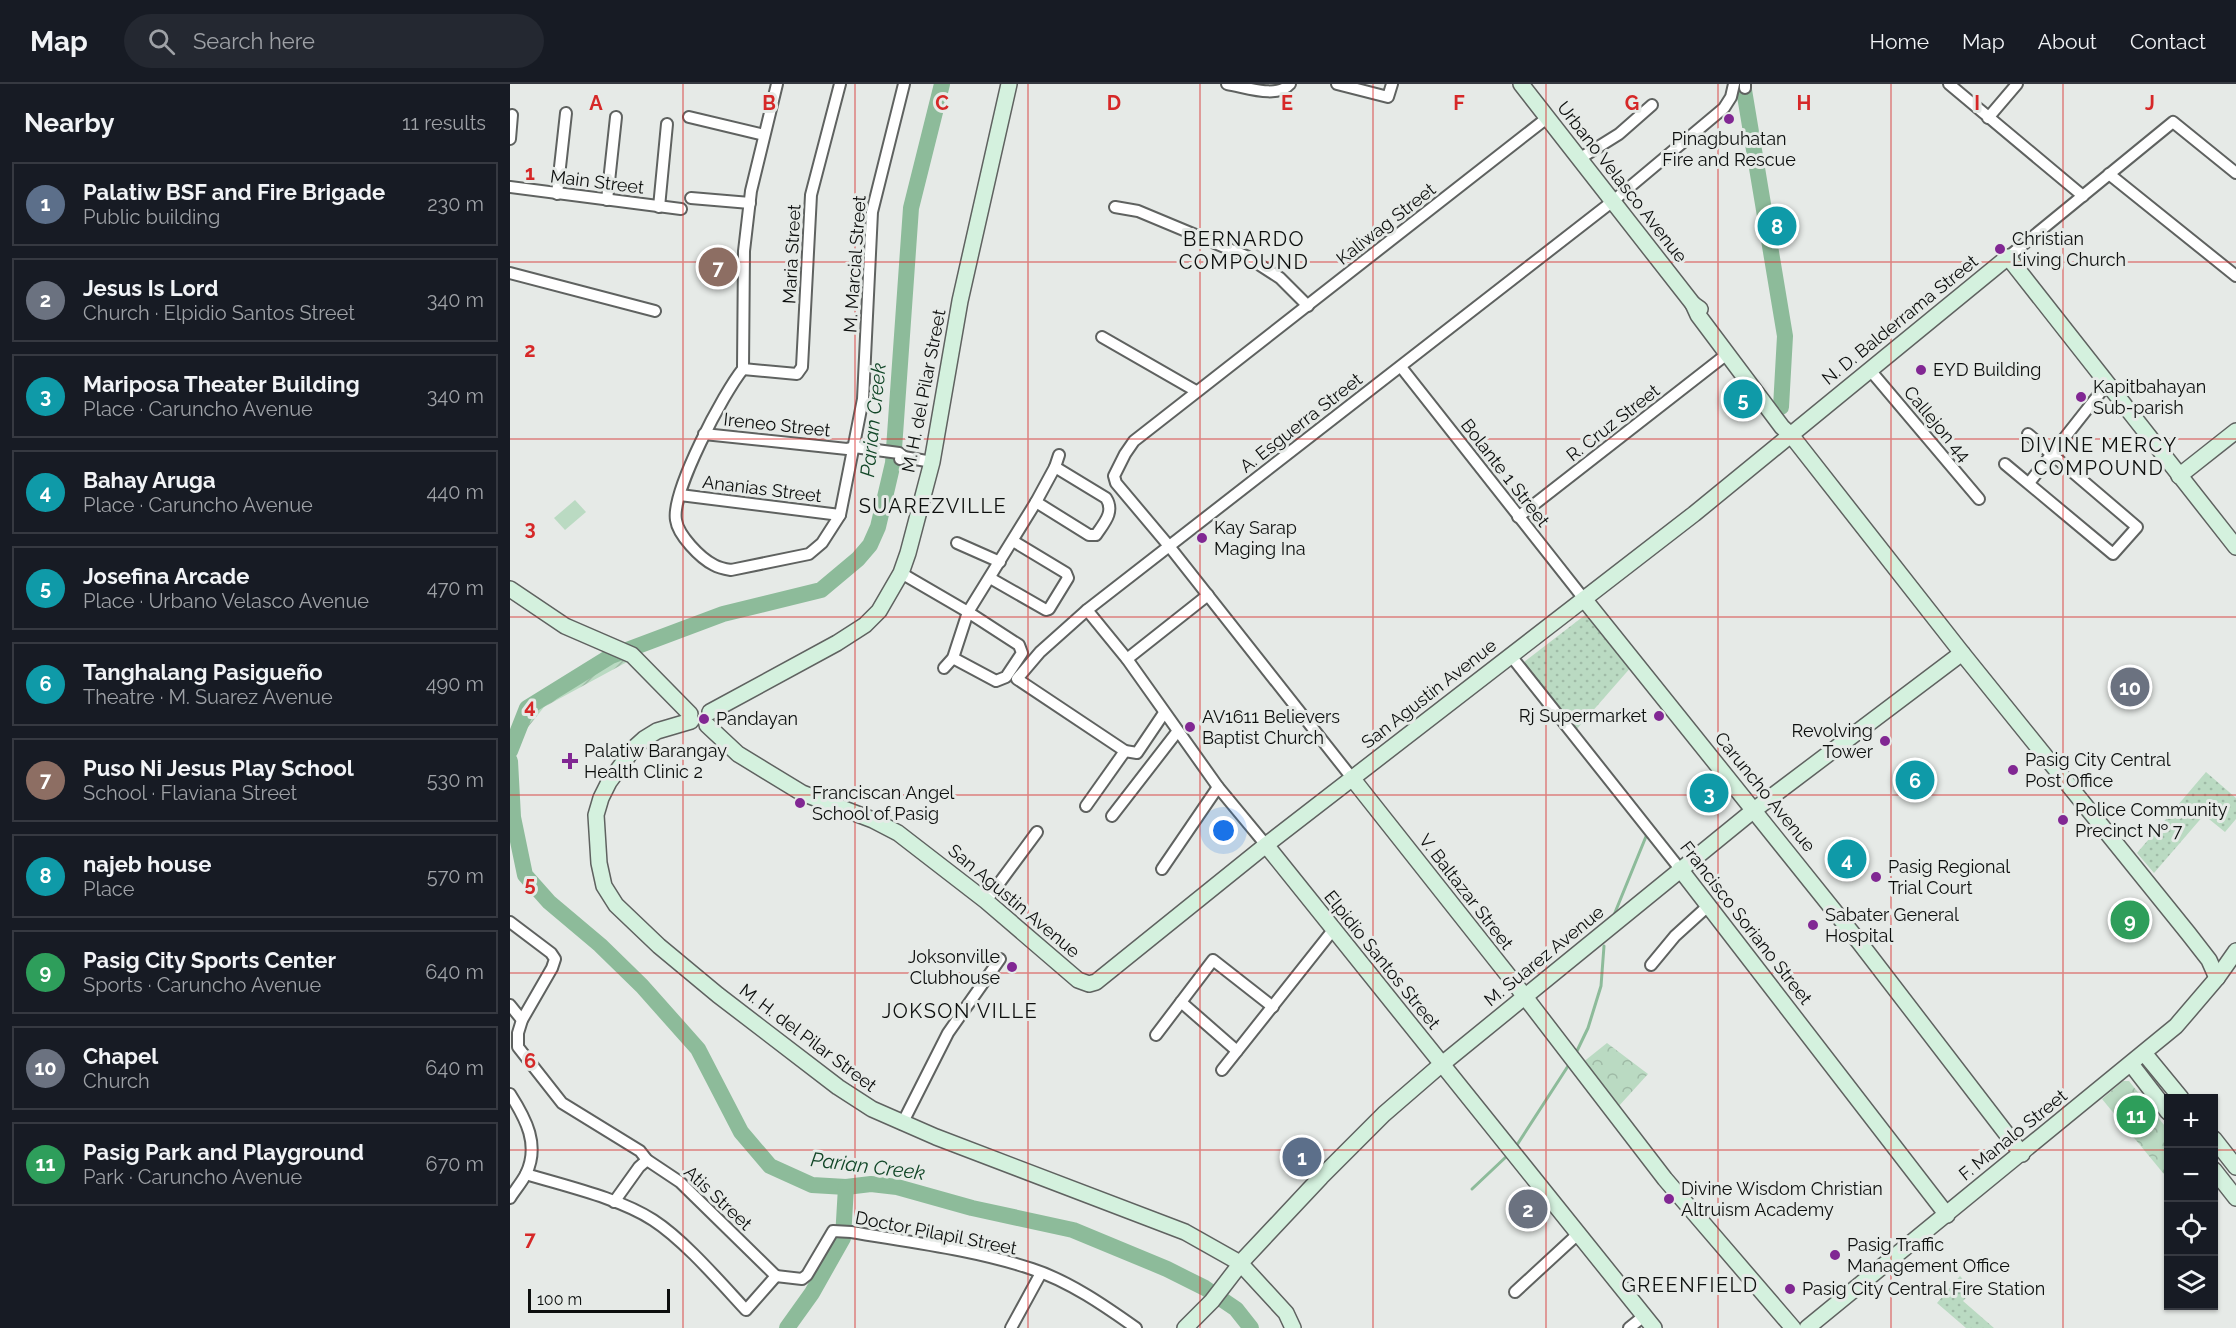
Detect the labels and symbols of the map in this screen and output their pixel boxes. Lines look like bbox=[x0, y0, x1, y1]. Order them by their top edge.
text: A bbox=[589, 91, 603, 115]
text: B bbox=[762, 91, 776, 115]
text: C bbox=[935, 91, 949, 115]
text: D bbox=[1107, 91, 1121, 115]
text: E bbox=[1281, 91, 1293, 115]
text: F bbox=[1453, 91, 1465, 115]
text: G bbox=[1625, 91, 1639, 115]
text: H bbox=[1797, 91, 1811, 115]
text: I bbox=[1974, 91, 1980, 115]
text: J bbox=[2145, 91, 2155, 115]
street label: Urbano Velasco Avenue bbox=[1553, 97, 1692, 267]
marker: Pinagbuhatan Fire and Rescue bbox=[1722, 112, 1736, 126]
place label: Pinagbuhatan Fire and Rescue bbox=[1662, 128, 1796, 170]
text: 1 bbox=[525, 161, 535, 185]
street label: Main Street bbox=[549, 165, 645, 198]
street label: Kaliwag Street bbox=[1332, 178, 1439, 269]
street label: M. Marcial Street bbox=[839, 195, 870, 333]
street label: Maria Street bbox=[778, 203, 805, 304]
pin: 8 bbox=[1758, 204, 1796, 248]
district label: BERNARDO COMPOUND bbox=[1179, 227, 1309, 274]
place label: Christian Living Church bbox=[2012, 228, 2126, 270]
marker: Christian Living Church bbox=[1993, 242, 2007, 256]
pin: 7 bbox=[698, 244, 738, 290]
street label: N. D. Balderrama Street bbox=[1818, 250, 1982, 389]
street label: M. H. del Pilar Street bbox=[897, 307, 950, 474]
text: 2 bbox=[524, 338, 536, 362]
place label: EYD Building bbox=[1933, 359, 2041, 380]
water label: Parian Creek bbox=[855, 361, 891, 478]
marker: EYD Building bbox=[1914, 363, 1928, 377]
street label: A. Esguerra Street bbox=[1235, 368, 1366, 477]
pin: 5 bbox=[1724, 376, 1762, 422]
place label: Kapitbahayan Sub-parish bbox=[2093, 376, 2206, 418]
street label: R. Cruz Street bbox=[1562, 380, 1663, 465]
street label: Callejon 44 bbox=[1900, 382, 1975, 466]
marker: Kapitbahayan Sub-parish bbox=[2074, 390, 2088, 404]
street label: Ireneo Street bbox=[723, 408, 832, 441]
street label: Bolante 1 Street bbox=[1457, 415, 1554, 531]
district label: DIVINE MERCY COMPOUND bbox=[2020, 433, 2178, 480]
street label: Ananias Street bbox=[701, 471, 823, 506]
district label: SUAREZVILLE bbox=[859, 494, 1007, 518]
text: 3 bbox=[524, 516, 536, 540]
place label: Kay Sarap Maging Ina bbox=[1214, 517, 1306, 559]
marker: Kay Sarap Maging Ina bbox=[1195, 531, 1209, 545]
street label: San Agustin Avenue bbox=[1357, 634, 1501, 753]
pin: 10 bbox=[2110, 664, 2150, 710]
text: 4 bbox=[524, 694, 536, 718]
place label: Rj Supermarket bbox=[1519, 705, 1647, 726]
place label: AV1611 Believers Baptist Church bbox=[1202, 706, 1340, 748]
place label: Pandayan bbox=[716, 708, 798, 729]
marker: Rj Supermarket bbox=[1652, 709, 1666, 723]
marker: Pandayan bbox=[697, 712, 711, 726]
marker: AV1611 Believers Baptist Church bbox=[1183, 720, 1197, 734]
place label: Revolving Tower bbox=[1792, 720, 1874, 762]
street label: Caruncho Avenue bbox=[1711, 728, 1820, 856]
marker: Revolving Tower bbox=[1878, 734, 1892, 748]
place label: Palatiw Barangay Health Clinic 2 bbox=[584, 740, 727, 782]
place label: Pasig City Central Post Office bbox=[2025, 749, 2171, 791]
marker: Palatiw Barangay Health Clinic 2 bbox=[561, 752, 579, 770]
pin: 6 bbox=[1896, 758, 1934, 802]
marker: Pasig City Central Post Office bbox=[2006, 763, 2020, 777]
pin: 3 bbox=[1690, 770, 1728, 816]
place label: Franciscan Angel School of Pasig bbox=[812, 782, 955, 824]
marker: Franciscan Angel School of Pasig bbox=[793, 796, 807, 810]
place label: Police Community Precinct № 7 bbox=[2075, 799, 2228, 841]
marker: Police Community Precinct № 7 bbox=[2056, 813, 2070, 827]
your location bbox=[1209, 816, 1238, 845]
street label: V. Baltazar Street bbox=[1415, 830, 1518, 954]
pin: 4 bbox=[1828, 836, 1866, 882]
street label: Francisco Soriano Street bbox=[1676, 837, 1817, 1009]
street label: San Agustin Avenue bbox=[944, 839, 1085, 962]
place label: Pasig Regional Trial Court bbox=[1888, 856, 2010, 898]
marker: Pasig Regional Trial Court bbox=[1869, 870, 1883, 884]
text: 5 bbox=[524, 872, 536, 896]
street label: Elpidio Santos Street bbox=[1320, 886, 1445, 1033]
pin: 9 bbox=[2110, 898, 2150, 942]
street label: M. Suarez Avenue bbox=[1480, 901, 1608, 1010]
place label: Sabater General Hospital bbox=[1825, 904, 1959, 946]
marker: Sabater General Hospital bbox=[1806, 918, 1820, 932]
place label: Joksonville Clubhouse bbox=[908, 946, 1000, 988]
marker: Joksonville Clubhouse bbox=[1005, 960, 1019, 974]
street label: M. H. del Pilar Street bbox=[736, 979, 881, 1096]
district label: JOKSON VILLE bbox=[882, 999, 1038, 1023]
text: 6 bbox=[524, 1049, 536, 1073]
street label: F. Manalo Street bbox=[1954, 1085, 2071, 1185]
pin: 11 bbox=[2116, 1092, 2156, 1138]
pin: 1 bbox=[1282, 1134, 1322, 1180]
water label: Parian Creek bbox=[810, 1147, 927, 1185]
street label: Atis Street bbox=[680, 1161, 757, 1234]
place label: Divine Wisdom Christian Altruism Academy bbox=[1681, 1178, 1883, 1220]
pin: 2 bbox=[1508, 1186, 1548, 1232]
marker: Divine Wisdom Christian Altruism Academy bbox=[1662, 1192, 1676, 1206]
street label: Doctor Pilapil Street bbox=[853, 1207, 1019, 1258]
text: 7 bbox=[524, 1227, 536, 1251]
place label: Pasig Traffic Management Office bbox=[1847, 1234, 2010, 1276]
marker: Pasig Traffic Management Office bbox=[1828, 1248, 1842, 1262]
district label: GREENFIELD bbox=[1621, 1273, 1759, 1297]
place label: Pasig City Central Fire Station bbox=[1802, 1278, 2045, 1299]
marker: Pasig City Central Fire Station bbox=[1783, 1282, 1797, 1296]
scale bar bbox=[528, 1286, 670, 1314]

